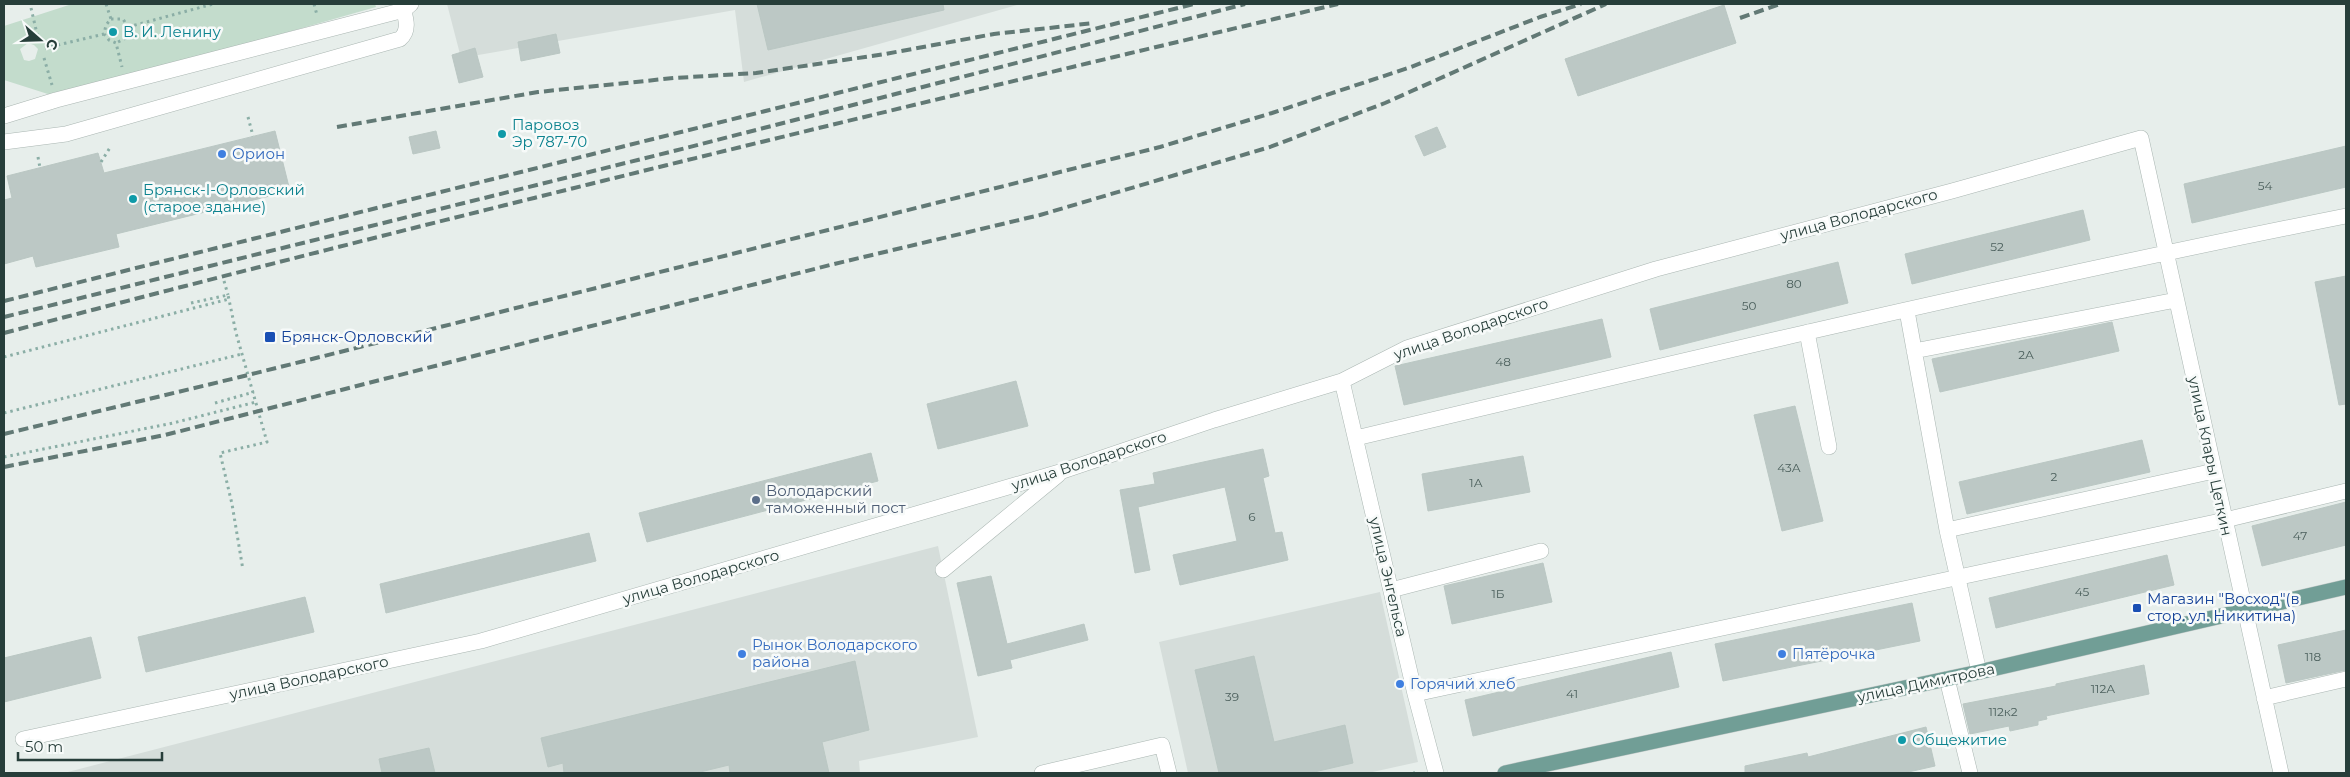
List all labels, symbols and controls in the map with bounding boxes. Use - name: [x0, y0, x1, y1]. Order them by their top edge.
- north arrow: [15, 15, 65, 65]
- place label: В. И. Ленину: [123, 22, 221, 41]
- marker: В. И. Ленину: [107, 26, 119, 38]
- text: С: [42, 37, 62, 52]
- place label: Паровоз Эр 787-70: [512, 115, 587, 151]
- marker: Паровоз Эр 787-70: [496, 128, 508, 140]
- place label: Орион: [232, 144, 285, 163]
- marker: Орион: [216, 148, 228, 160]
- house number: 54: [2258, 178, 2272, 193]
- place label: Брянск-I-Орловский (старое здание): [143, 180, 305, 216]
- street label: улица Володарского: [1777, 184, 1940, 245]
- marker: Брянск-I-Орловский (старое здание): [127, 193, 139, 205]
- house number: 52: [1990, 239, 2004, 254]
- house number: 80: [1786, 276, 1802, 291]
- street label: улица Володарского: [1390, 293, 1551, 364]
- house number: 50: [1742, 298, 1756, 313]
- place label: Брянск-Орловский: [281, 327, 433, 346]
- marker: Брянск-Орловский: [263, 330, 277, 344]
- house number: 2А: [2018, 347, 2034, 362]
- house number: 48: [1495, 354, 1511, 369]
- street label: улица Клары Цеткин: [2184, 373, 2237, 537]
- street label: улица Володарского: [1008, 426, 1169, 495]
- house number: 43А: [1777, 460, 1801, 475]
- house number: 2: [2051, 469, 2058, 484]
- house number: 1А: [1469, 475, 1483, 490]
- place label: Володарский таможенный пост: [766, 481, 907, 517]
- marker: Володарский таможенный пост: [750, 494, 762, 506]
- house number: 6: [1248, 509, 1256, 524]
- street label: улица Энгельса: [1365, 514, 1412, 639]
- house number: 47: [2293, 528, 2307, 543]
- street label: улица Володарского: [619, 545, 781, 608]
- house number: 45: [2075, 584, 2090, 599]
- house number: 1Б: [1491, 586, 1505, 601]
- place label: Магазин "Восход"(в стор. ул. Никитина): [2147, 589, 2300, 625]
- marker: Магазин "Восход"(в стор. ул. Никитина): [2131, 602, 2143, 614]
- place label: Рынок Володарского района: [752, 635, 918, 671]
- place label: Пятёрочка: [1792, 644, 1876, 663]
- marker: Рынок Володарского района: [736, 648, 748, 660]
- marker: Пятёрочка: [1776, 648, 1788, 660]
- house number: 118: [2305, 649, 2322, 664]
- street label: улица Володарского: [227, 651, 390, 704]
- street label: улица Димитрова: [1854, 659, 1996, 707]
- place label: Горячий хлеб: [1410, 674, 1516, 693]
- marker: Горячий хлеб: [1394, 678, 1406, 690]
- house number: 112А: [2091, 681, 2115, 696]
- house number: 41: [1566, 686, 1578, 701]
- house number: 39: [1225, 689, 1239, 704]
- house number: 112к2: [1988, 704, 2018, 719]
- scale bar: [18, 730, 161, 762]
- place label: Общежитие: [1912, 730, 2007, 749]
- marker: Общежитие: [1896, 734, 1908, 746]
- text: 50 m: [25, 737, 63, 756]

